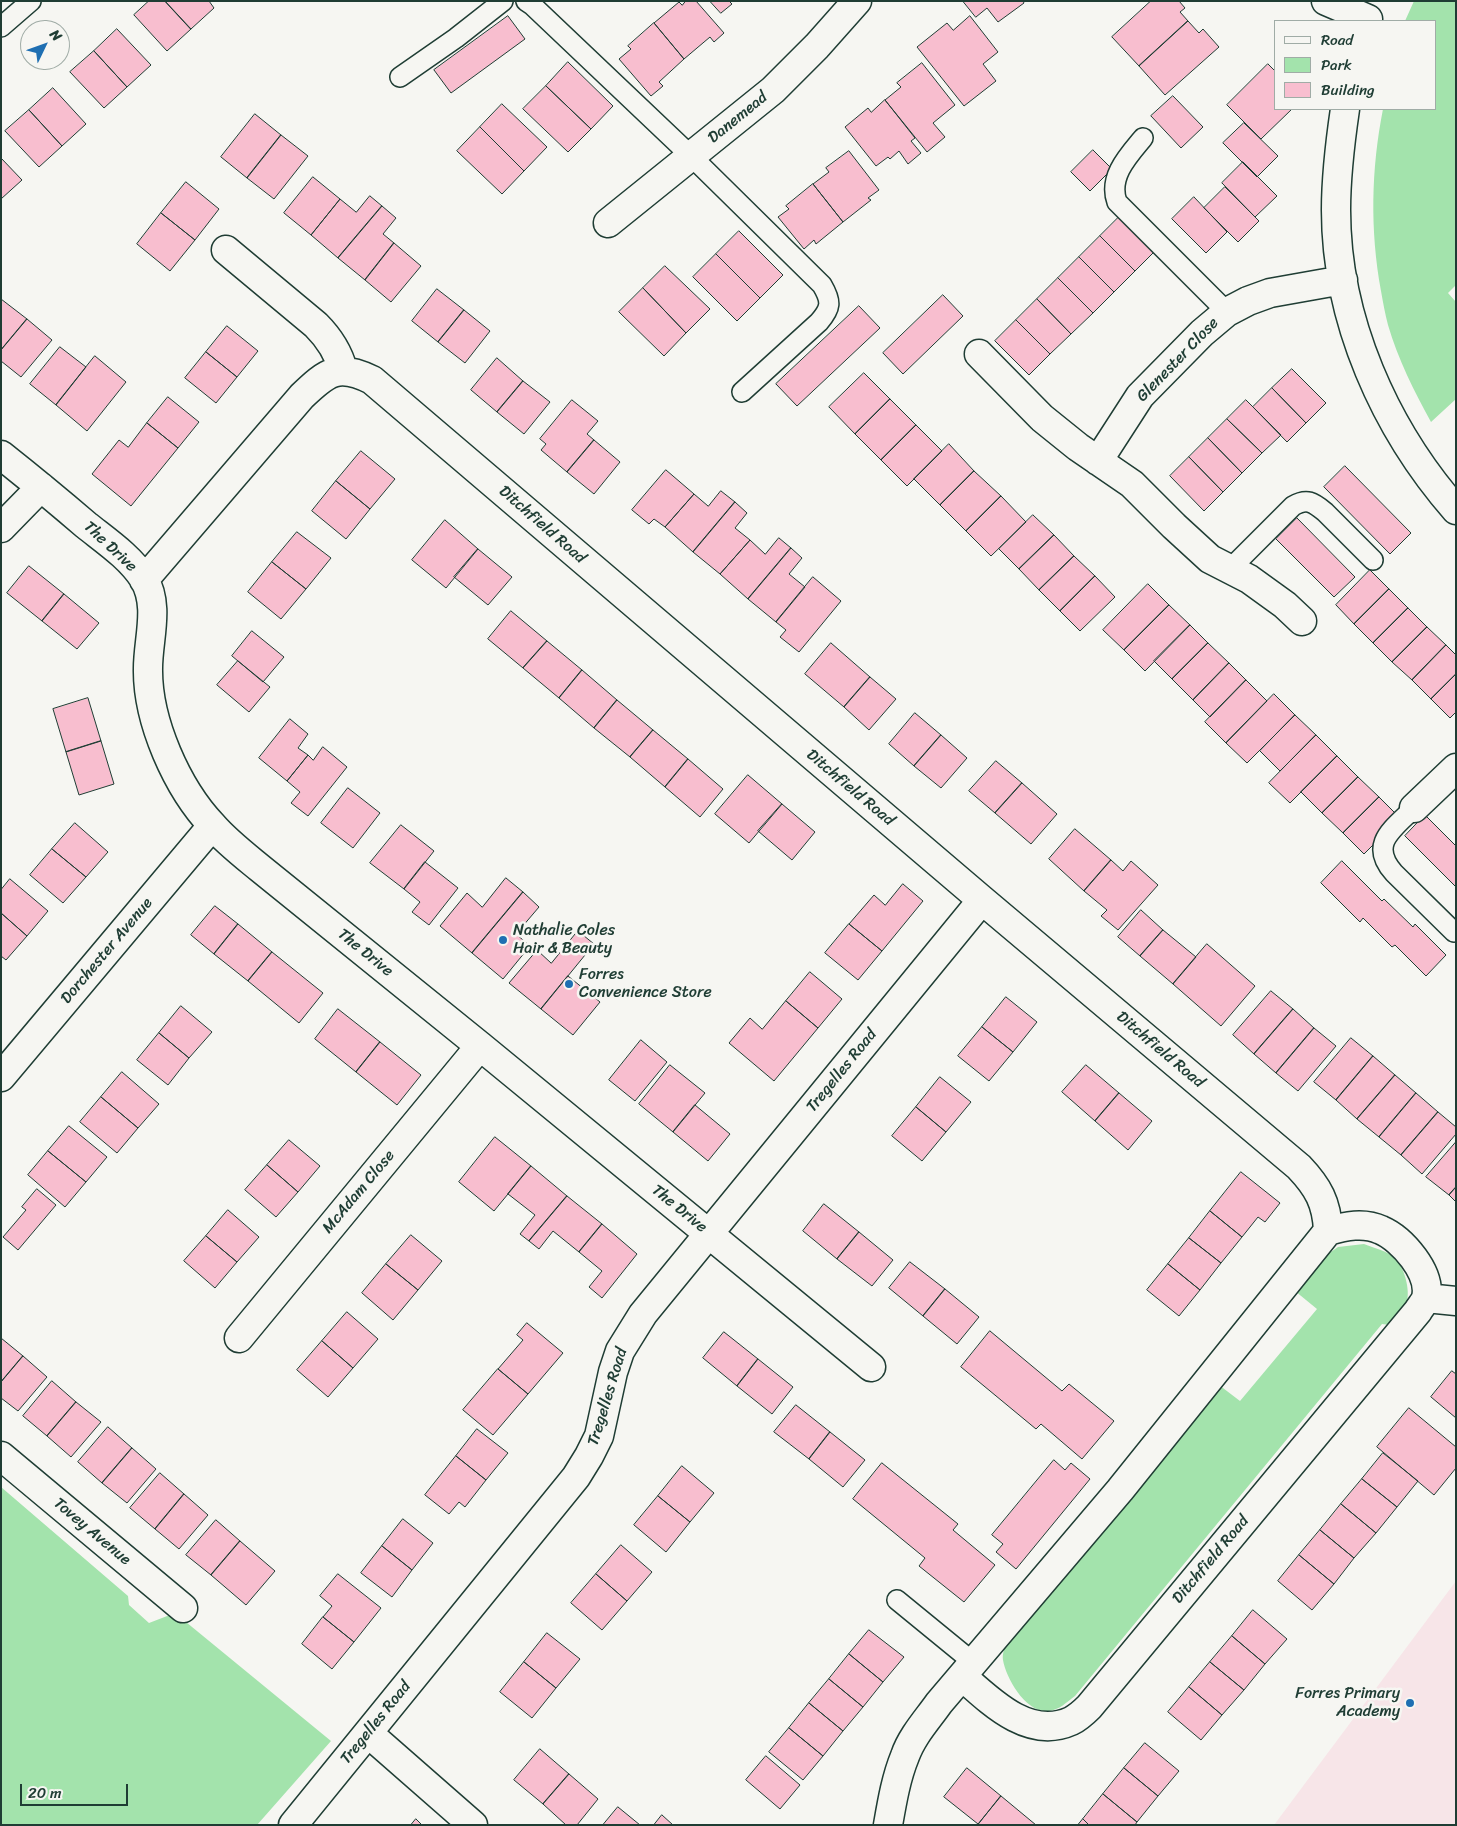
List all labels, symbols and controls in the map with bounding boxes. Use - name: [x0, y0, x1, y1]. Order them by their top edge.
- north arrow: [20, 20, 70, 70]
- legend: [1274, 20, 1437, 110]
- text: N: [43, 23, 68, 47]
- text: Road: [1321, 27, 1353, 53]
- text: Park: [1321, 52, 1352, 78]
- text: Building: [1321, 77, 1375, 103]
- street label: Danemead: [704, 88, 772, 148]
- street label: Glenester Close: [1133, 314, 1223, 406]
- street label: Ditchfield Road: [495, 482, 589, 568]
- street label: The Drive: [79, 518, 141, 576]
- street label: Ditchfield Road: [802, 746, 898, 830]
- street label: Dorchester Avenue: [57, 894, 157, 1008]
- place label: Nathalie Coles Hair & Beauty: [513, 921, 615, 959]
- street label: The Drive: [333, 925, 397, 981]
- marker: Nathalie Coles Hair & Beauty: [497, 934, 509, 946]
- place label: Forres Convenience Store: [579, 965, 712, 1003]
- marker: Forres Convenience Store: [563, 978, 575, 990]
- street label: Ditchfield Road: [1112, 1008, 1208, 1092]
- street label: Tregelles Road: [803, 1026, 881, 1116]
- street label: McAdam Close: [319, 1146, 399, 1238]
- street label: The Drive: [647, 1181, 711, 1237]
- street label: Tregelles Road: [584, 1346, 632, 1448]
- street label: Tovey Avenue: [50, 1494, 134, 1570]
- street label: Ditchfield Road: [1169, 1512, 1253, 1608]
- street label: Tregelles Road: [337, 1678, 415, 1768]
- place label: Forres Primary Academy: [1295, 1684, 1400, 1722]
- marker: Forres Primary Academy: [1404, 1697, 1416, 1709]
- scale bar: [22, 1774, 130, 1806]
- text: 20 m: [28, 1780, 62, 1806]

